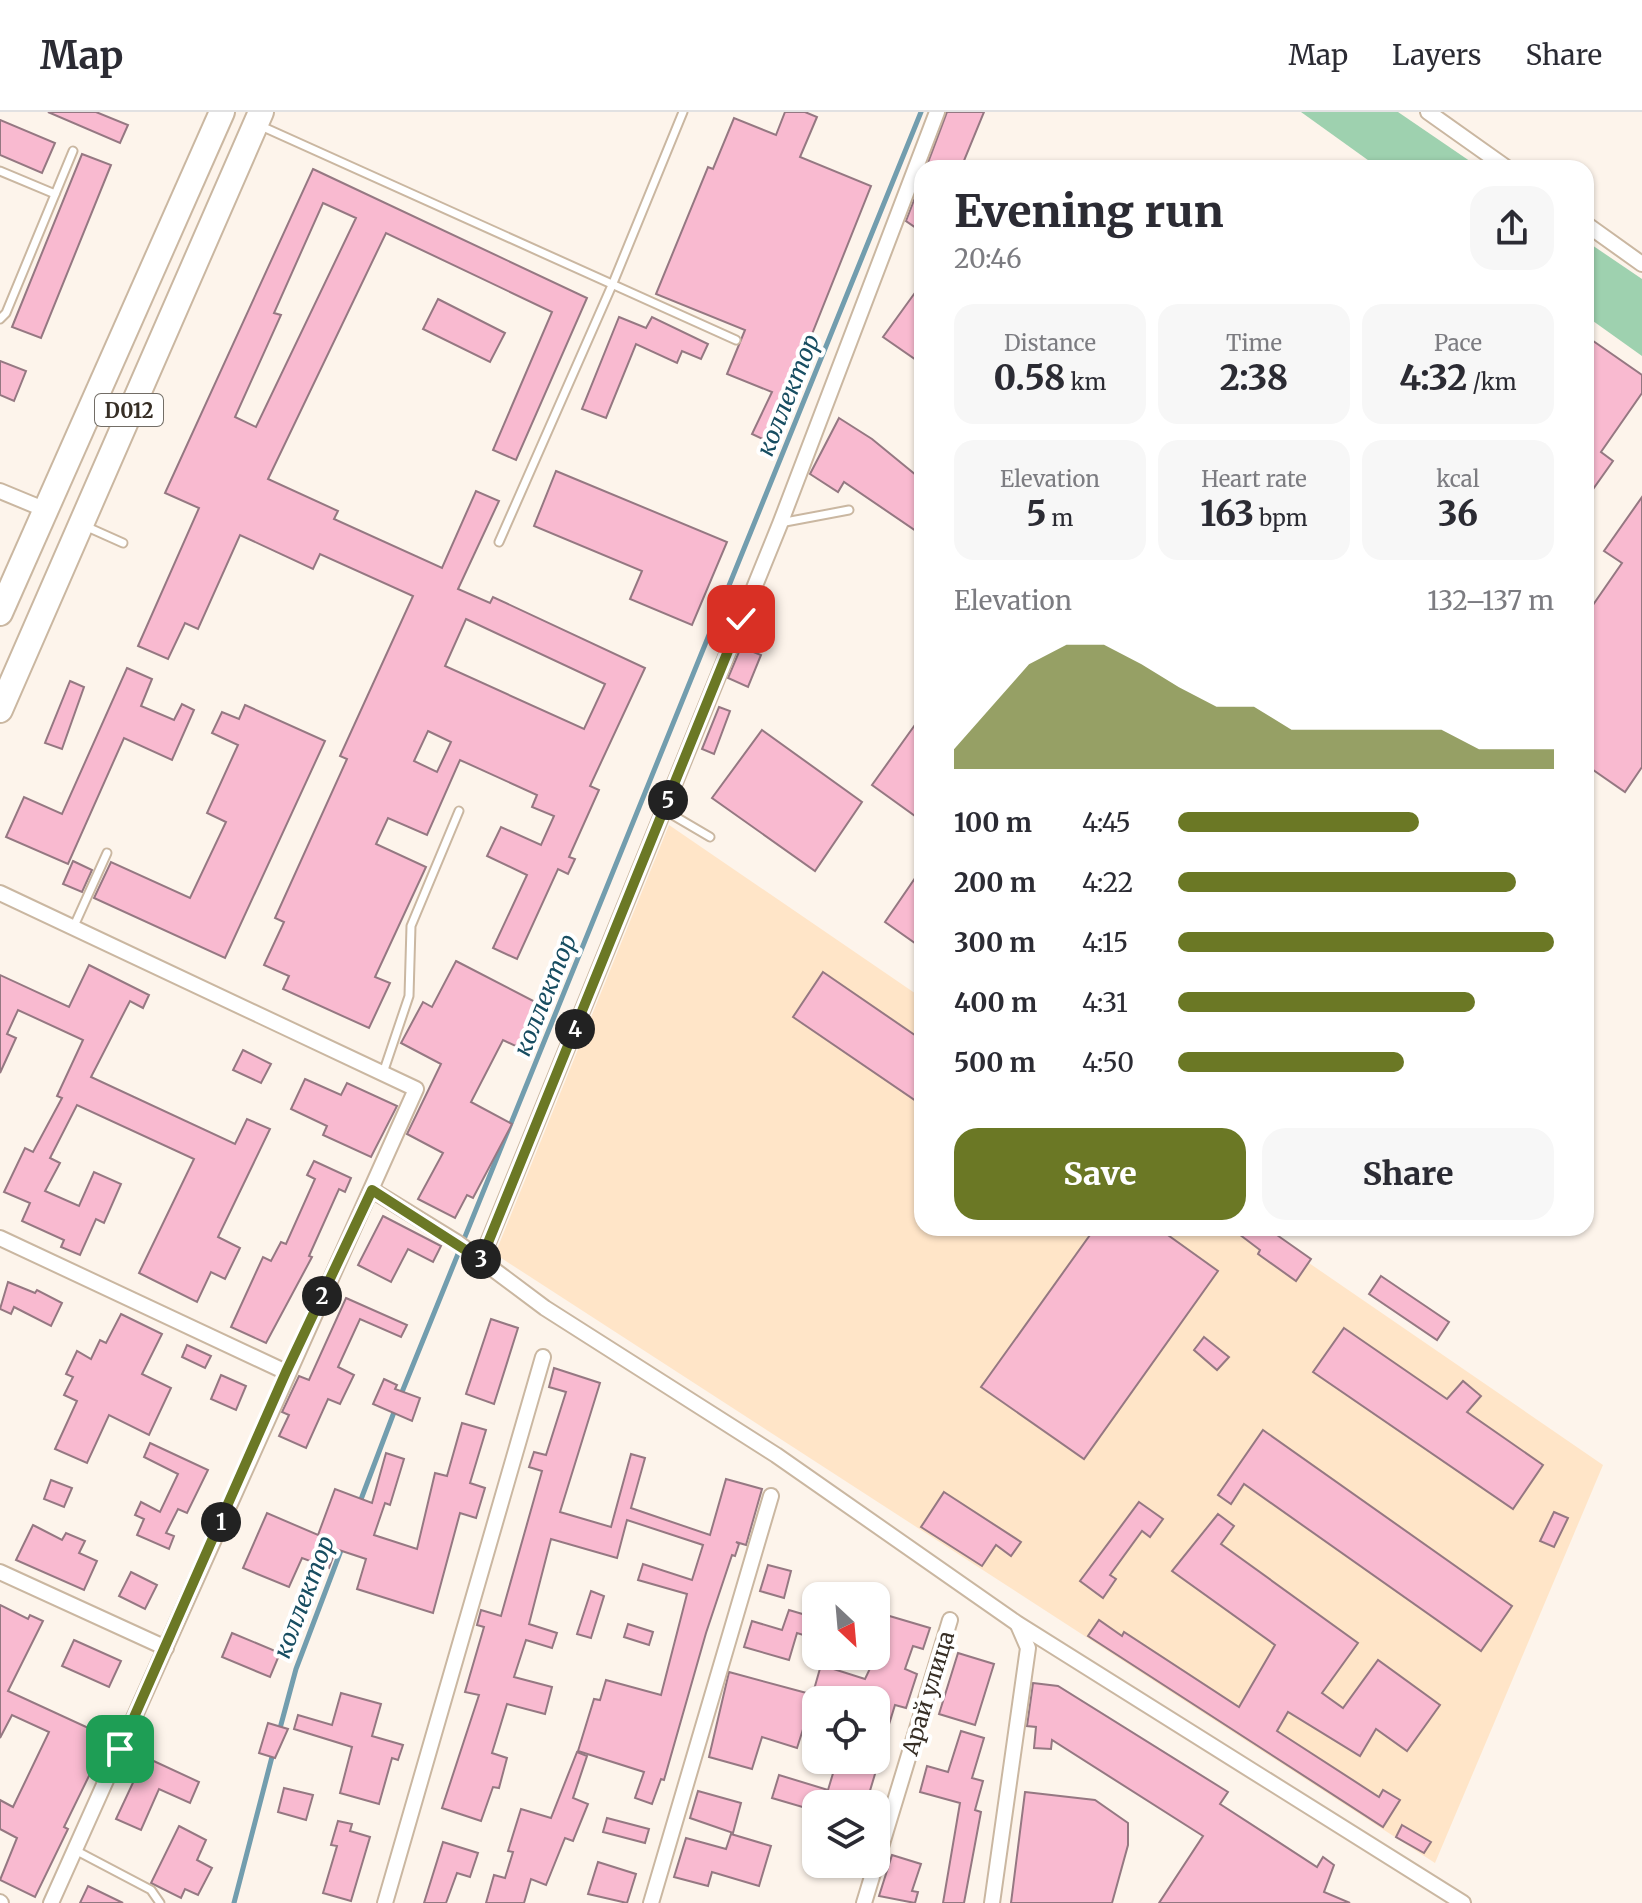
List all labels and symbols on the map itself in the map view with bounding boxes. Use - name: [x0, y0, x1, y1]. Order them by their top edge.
- water label: коллектор: [749, 329, 827, 461]
- road number: D012: [95, 394, 163, 426]
- pin: [707, 585, 775, 653]
- pin: 5: [648, 780, 688, 820]
- water label: коллектор: [506, 929, 584, 1061]
- pin: 4: [555, 1009, 595, 1049]
- pin: 3: [461, 1239, 501, 1279]
- pin: 2: [302, 1276, 342, 1316]
- pin: 1: [201, 1502, 241, 1542]
- water label: коллектор: [266, 1531, 342, 1663]
- north arrow: [802, 1582, 890, 1670]
- street label: Арай улица: [896, 1627, 960, 1759]
- pin: [86, 1715, 154, 1783]

